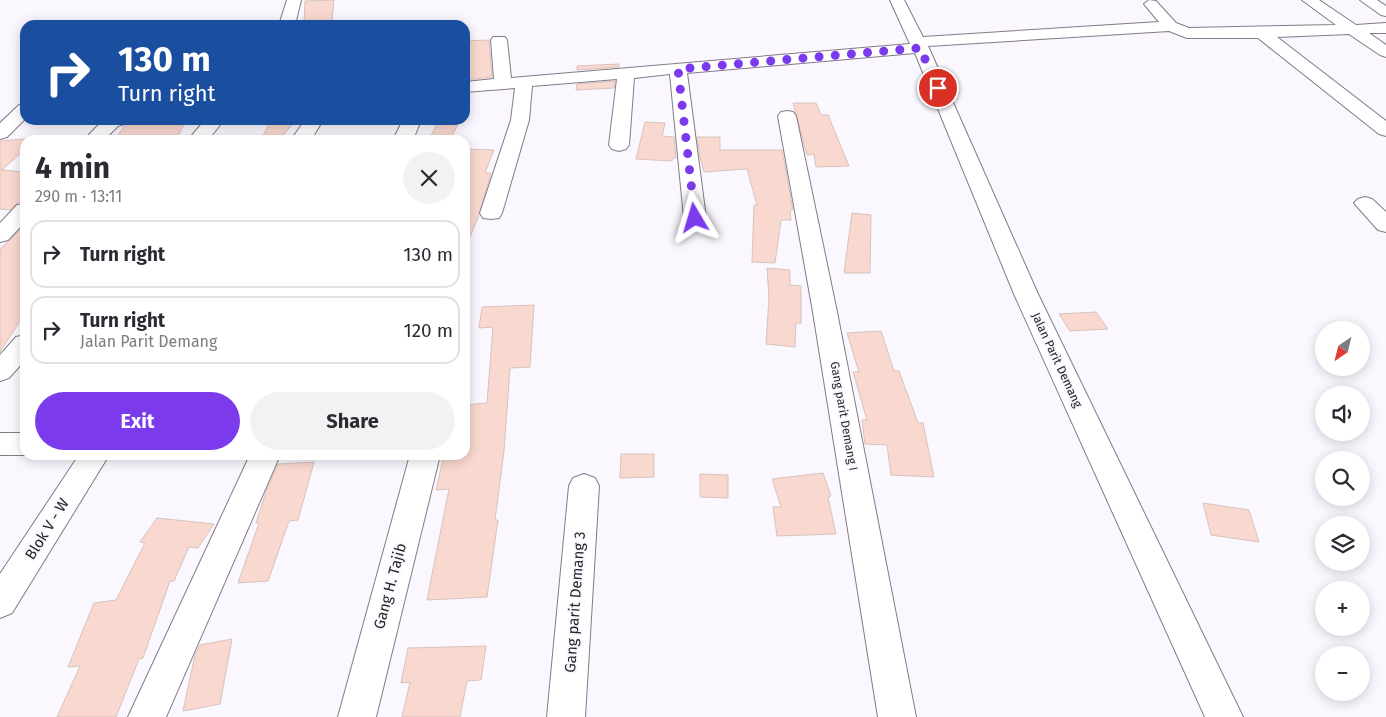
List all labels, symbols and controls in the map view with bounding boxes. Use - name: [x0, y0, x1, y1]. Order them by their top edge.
- text: 130 m: [118, 38, 211, 80]
- icon: right: [35, 40, 100, 105]
- pin: [917, 67, 959, 109]
- icon: arrive: [924, 74, 952, 102]
- text: Turn right: [118, 80, 215, 107]
- text: 4 min: [35, 150, 110, 186]
- button: close: [403, 152, 455, 204]
- text: 290 m · 13:11: [35, 187, 122, 206]
- position arrow: [668, 191, 720, 243]
- icon: right: [37, 240, 65, 268]
- text: Turn right: [80, 243, 165, 266]
- text: 130 m: [403, 243, 453, 266]
- text: Turn right: [80, 309, 165, 332]
- street label: Jalan Parit Demang: [1029, 310, 1085, 410]
- icon: right: [37, 316, 65, 344]
- text: 120 m: [403, 319, 453, 342]
- north arrow: [1315, 321, 1370, 376]
- map controls: [1315, 321, 1370, 701]
- text: Jalan Parit Demang: [80, 332, 217, 351]
- street label: Gang parit Demang I: [827, 360, 861, 472]
- button: sound: [1315, 386, 1370, 441]
- button: Exit: [35, 392, 240, 450]
- button: Share: [250, 392, 455, 450]
- button: search: [1315, 451, 1370, 506]
- street label: Blok V - W: [21, 495, 73, 563]
- button: layers: [1315, 516, 1370, 571]
- street label: Gang parit Demang 3: [561, 531, 589, 673]
- street label: Gang H. Tajib: [370, 541, 410, 631]
- button: +: [1315, 581, 1370, 636]
- button: −: [1315, 646, 1370, 701]

